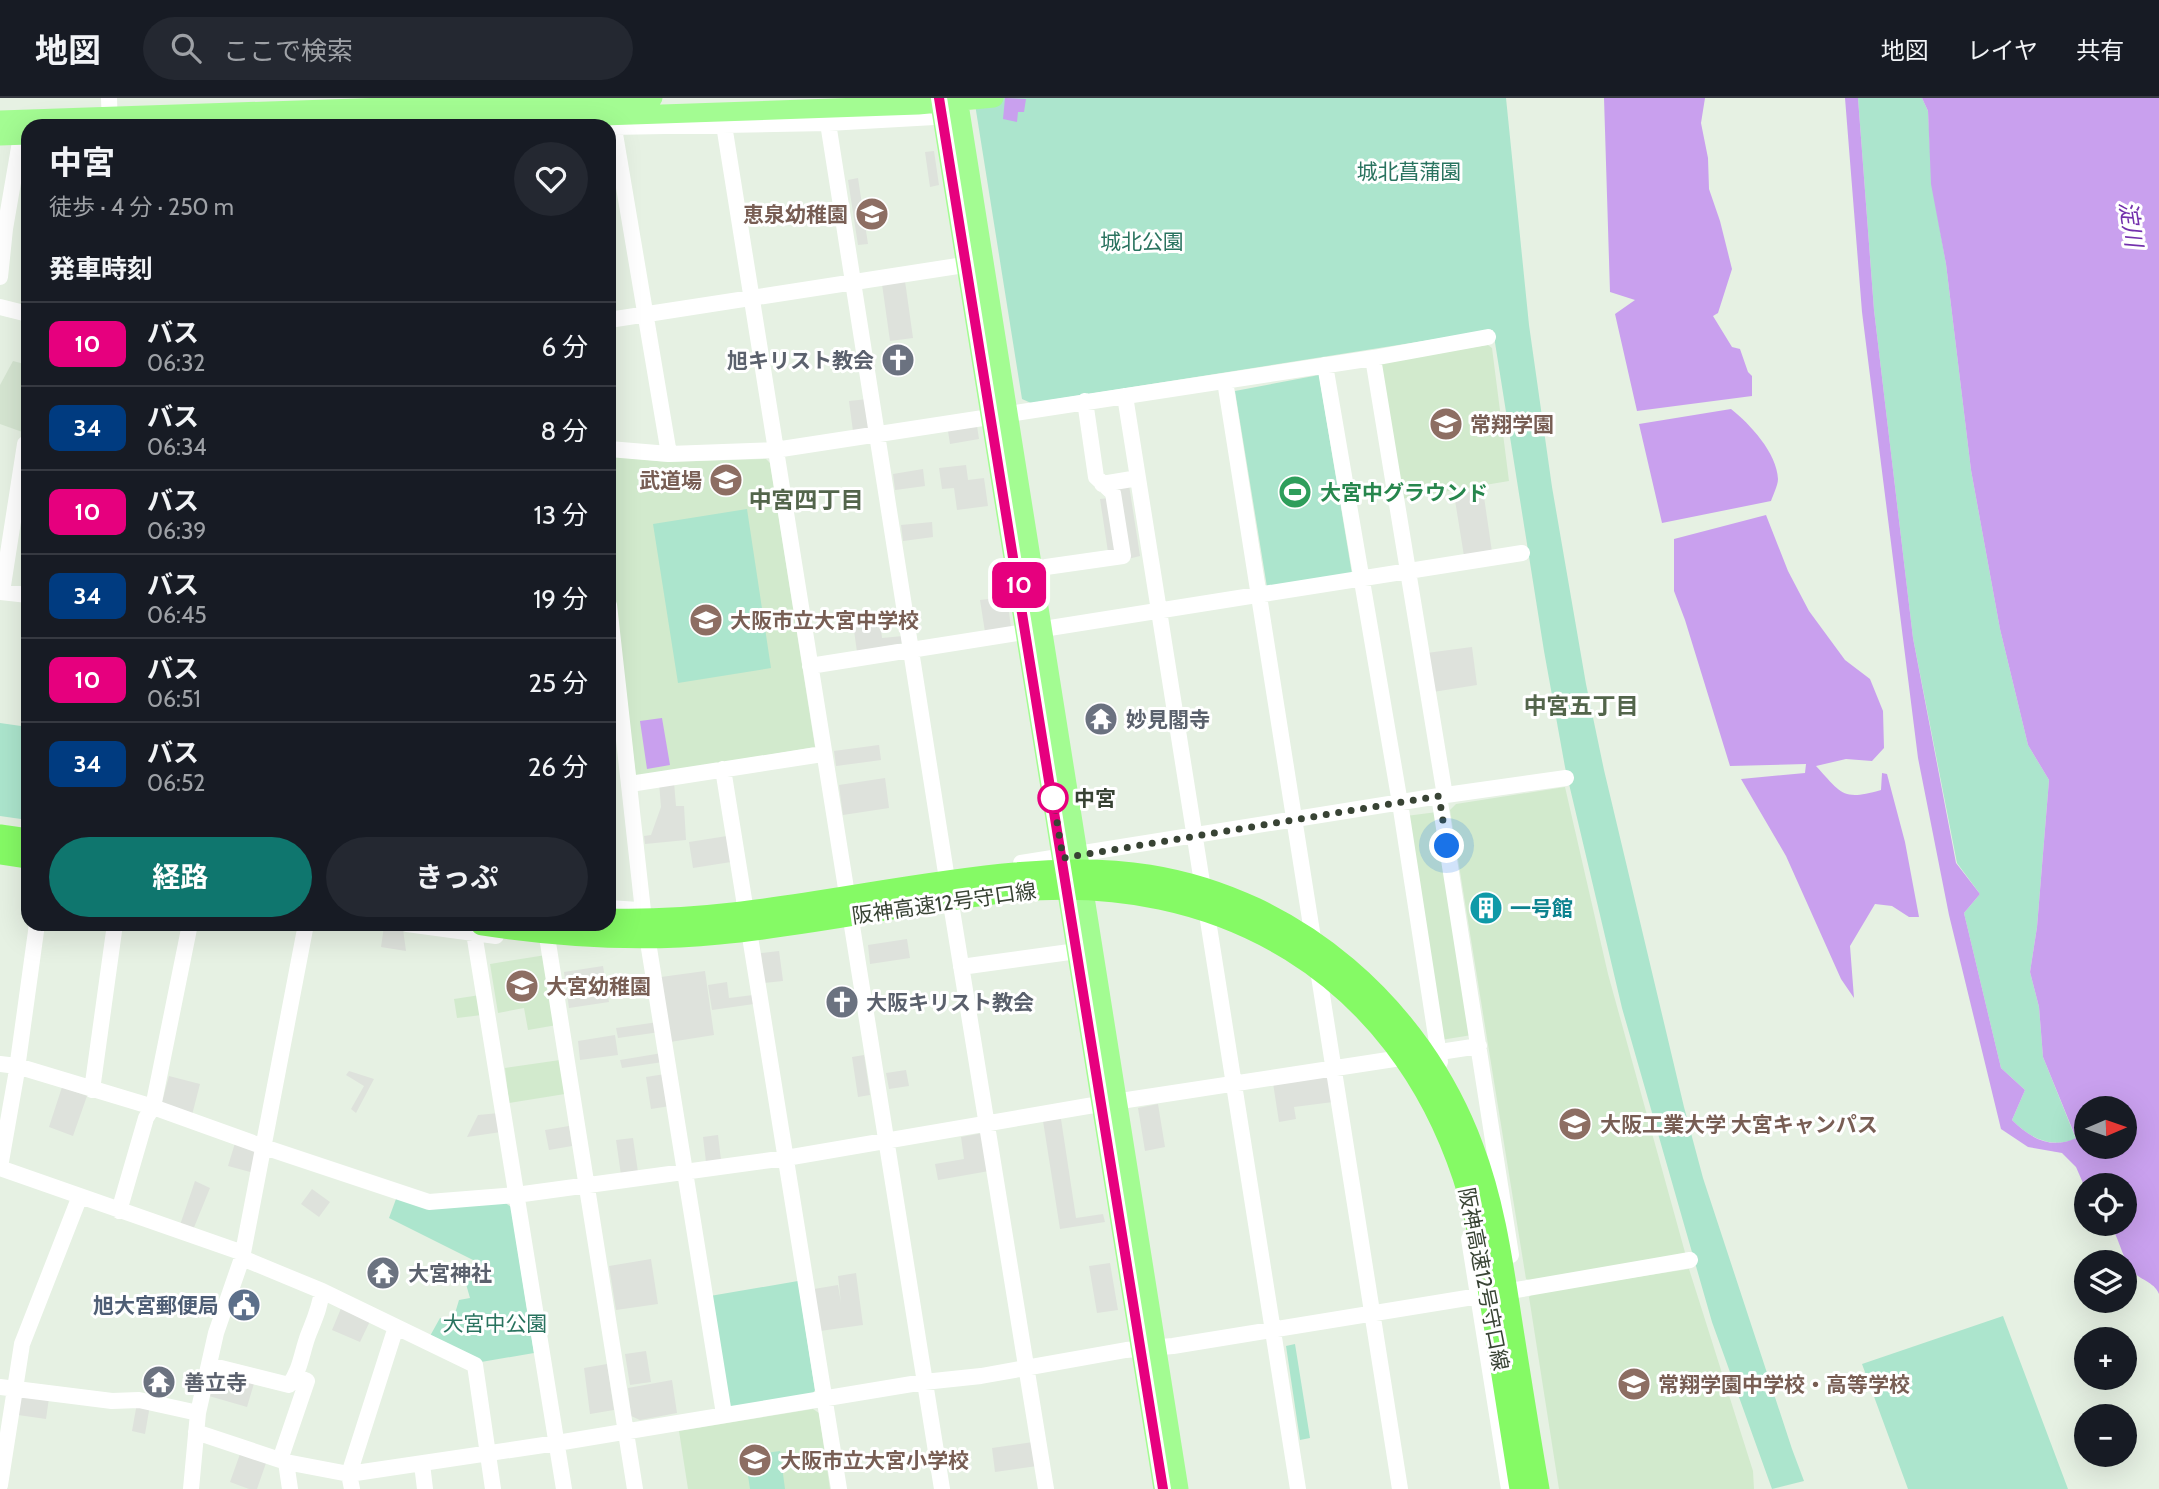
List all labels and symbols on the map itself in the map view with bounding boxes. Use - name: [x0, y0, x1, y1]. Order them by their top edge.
- park label: 城北菖蒲園: [1357, 159, 1462, 184]
- school or university icon: 恵泉幼稚園: [853, 195, 891, 233]
- water label: 淀川: [2114, 199, 2149, 252]
- place label: 恵泉幼稚園: [743, 202, 848, 227]
- park label: 城北公園: [1100, 229, 1184, 254]
- church icon: 旭キリスト教会: [879, 341, 917, 379]
- place label: 旭キリスト教会: [727, 348, 874, 373]
- school or university icon: 常翔学園: [1427, 405, 1465, 443]
- place label: 常翔学園: [1470, 412, 1554, 437]
- school or university icon: 武道場: [707, 461, 745, 499]
- place label: 武道場: [639, 468, 702, 493]
- sports icon: 大宮中グラウンド: [1276, 473, 1314, 511]
- place label: 大宮中グラウンド: [1320, 480, 1488, 505]
- district label: 中宮四丁目: [749, 486, 864, 514]
- line badge: 10: [988, 562, 1050, 608]
- school or university icon: 大阪市立大宮中学校: [687, 601, 725, 639]
- place label: 大阪市立大宮中学校: [730, 608, 919, 633]
- district label: 中宮五丁目: [1524, 692, 1639, 720]
- temple icon: 妙見閣寺: [1082, 700, 1120, 738]
- place label: 妙見閣寺: [1126, 707, 1210, 732]
- marker: 中宮: [1038, 783, 1068, 813]
- place label: 中宮: [1074, 786, 1116, 811]
- your location: [1429, 828, 1464, 863]
- street label: 阪神高速12号守口線: [850, 878, 1038, 928]
- building icon: 一号館: [1467, 889, 1505, 927]
- place label: 一号館: [1510, 896, 1573, 921]
- school or university icon: 大宮幼稚園: [503, 967, 541, 1005]
- place label: 大宮幼稚園: [546, 974, 651, 999]
- church icon: 大阪キリスト教会: [823, 983, 861, 1021]
- place label: 大阪キリスト教会: [866, 990, 1034, 1015]
- north arrow: [2074, 1096, 2137, 1158]
- school or university icon: 大阪工業大学 大宮キャンパス: [1556, 1105, 1594, 1143]
- place label: 大阪工業大学 大宮キャンパス: [1600, 1112, 1878, 1137]
- street label: 阪神高速12号守口線: [1454, 1185, 1514, 1373]
- temple icon: 大宮神社: [364, 1254, 402, 1292]
- place label: 大宮神社: [408, 1261, 492, 1286]
- public building icon: 旭大宮郵便局: [225, 1286, 263, 1324]
- place label: 旭大宮郵便局: [93, 1293, 219, 1318]
- park label: 大宮中公園: [443, 1311, 548, 1336]
- temple icon: 善立寺: [140, 1363, 178, 1401]
- school or university icon: 常翔学園中学校・高等学校: [1615, 1365, 1653, 1403]
- place label: 善立寺: [184, 1370, 247, 1395]
- place label: 常翔学園中学校・高等学校: [1658, 1372, 1910, 1397]
- school or university icon: 大阪市立大宮小学校: [736, 1441, 774, 1479]
- place label: 大阪市立大宮小学校: [780, 1448, 969, 1473]

